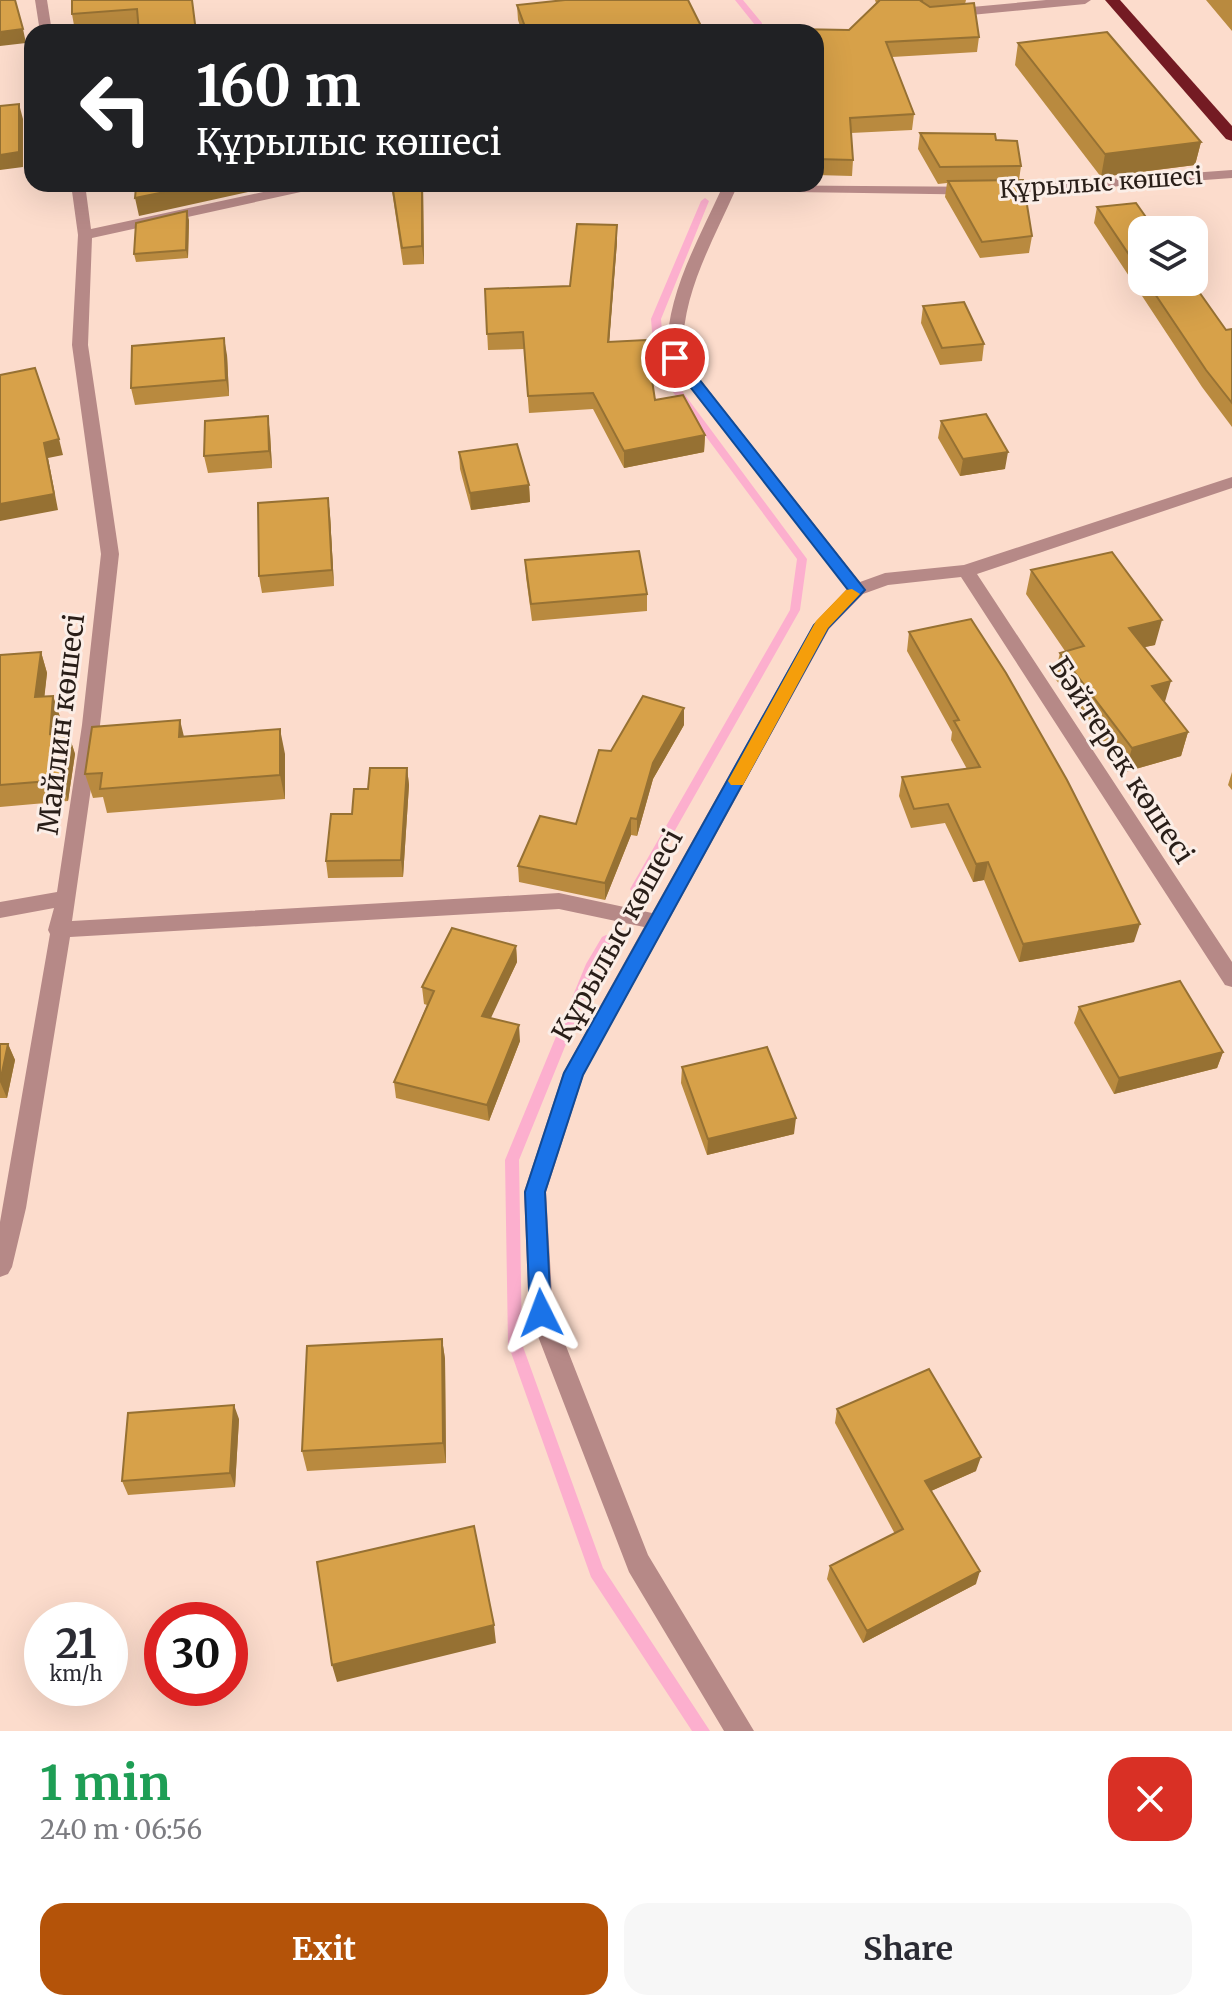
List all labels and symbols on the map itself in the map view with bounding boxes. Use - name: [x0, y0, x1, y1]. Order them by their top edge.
- street label: Құрылыс көшесі: [998, 160, 1204, 205]
- pin: [641, 324, 709, 392]
- street label: Майлин көшесі: [30, 611, 92, 837]
- street label: Бәйтерек көшесі: [1042, 650, 1202, 870]
- street label: Құрылыс көшесі: [544, 822, 690, 1048]
- position arrow: [499, 1271, 583, 1355]
- speed limit sign: 30: [144, 1602, 248, 1706]

